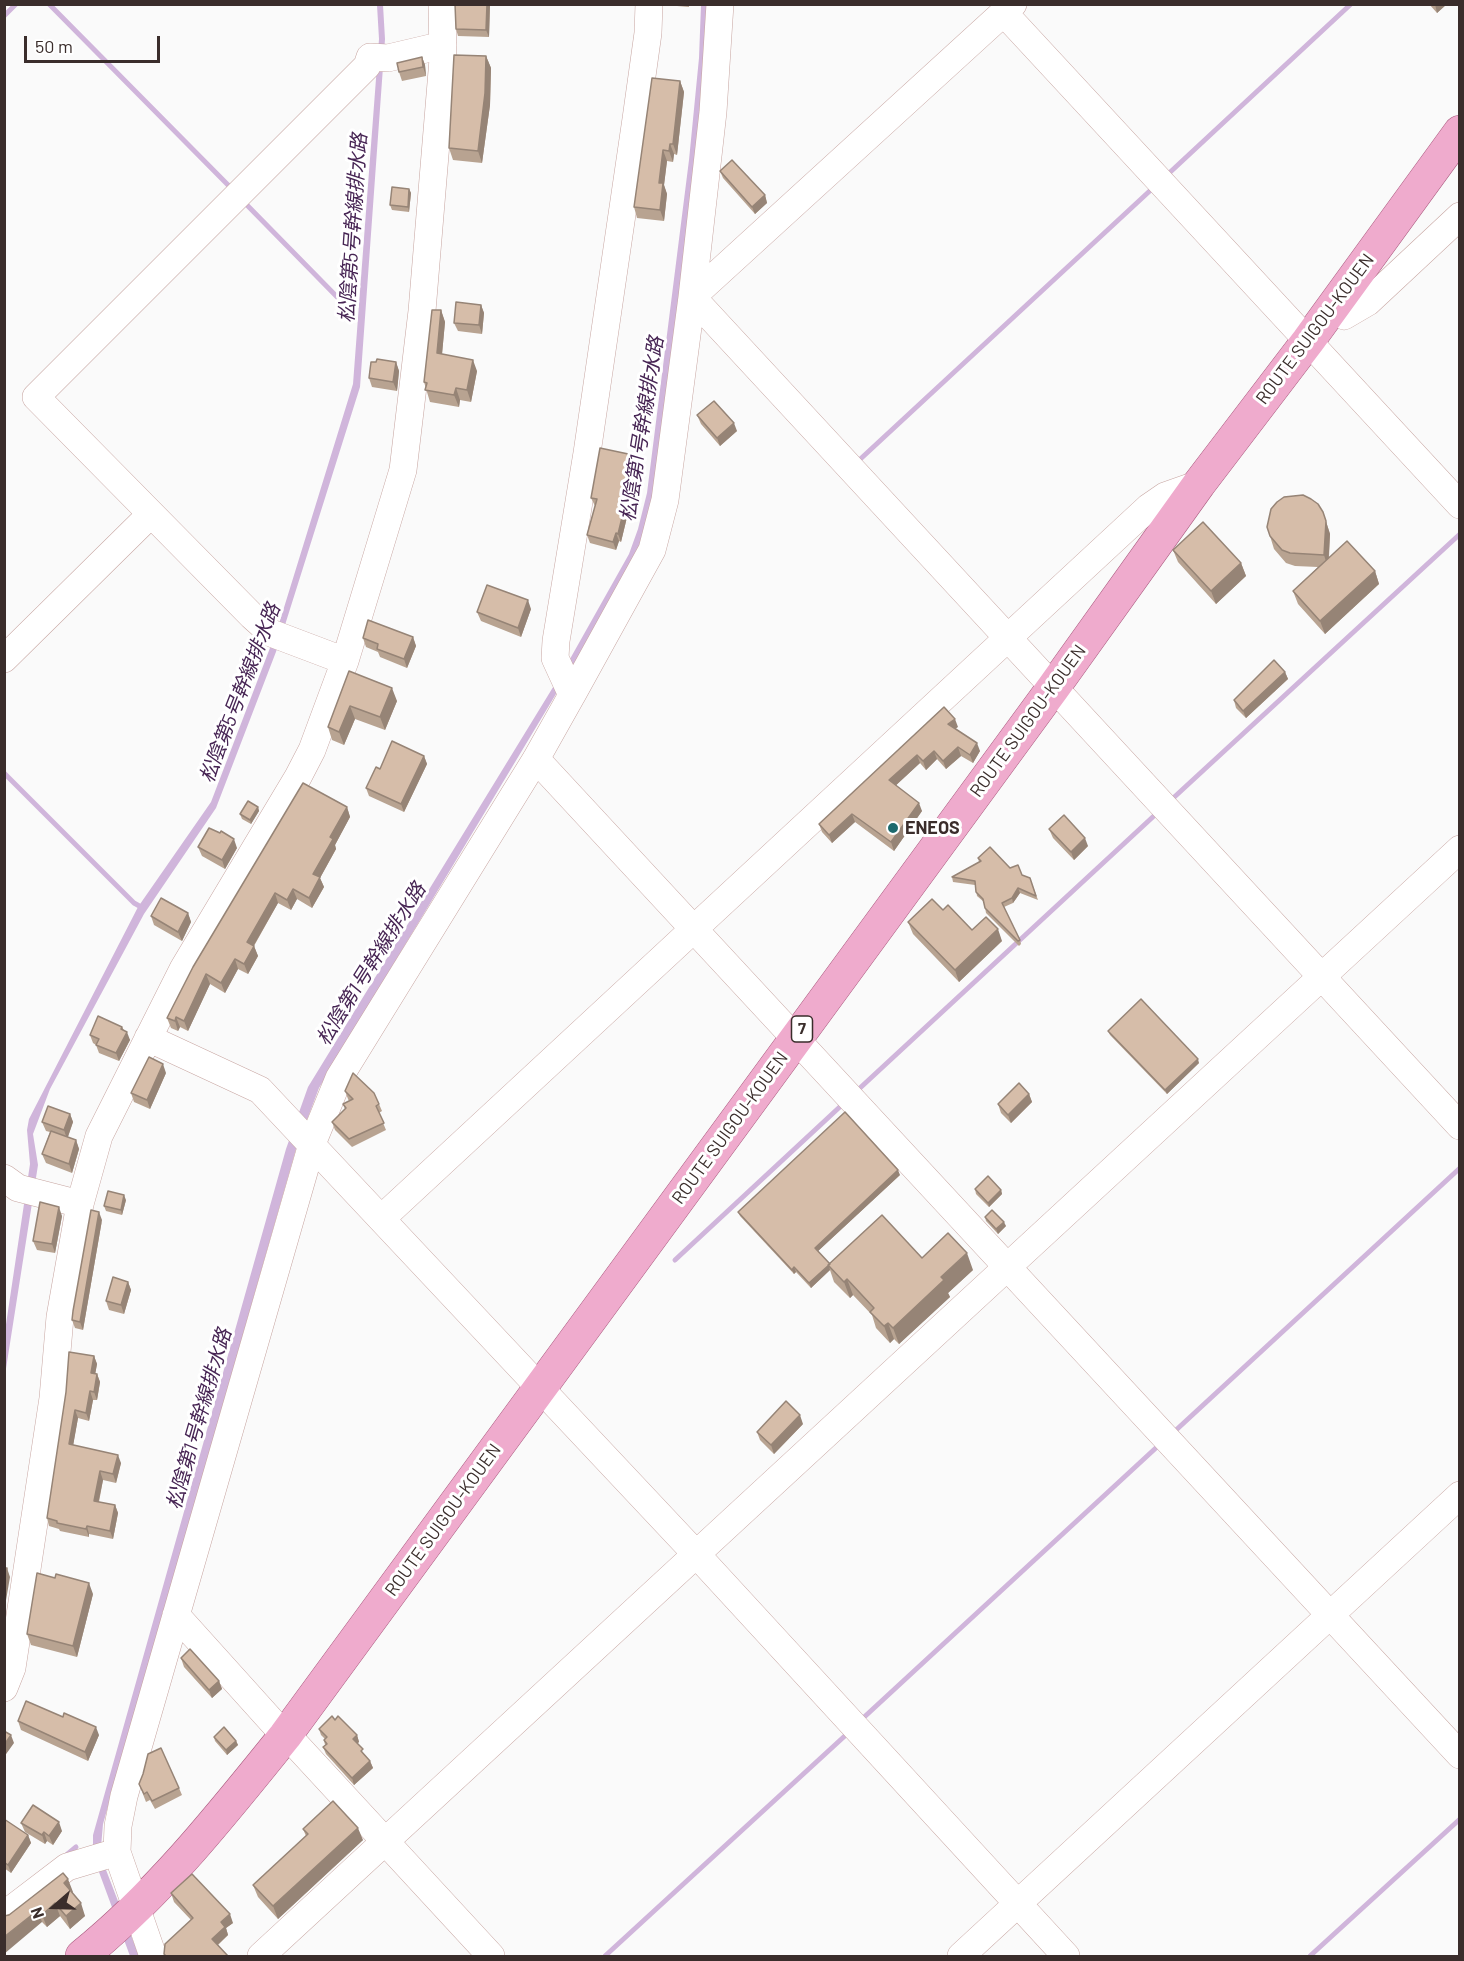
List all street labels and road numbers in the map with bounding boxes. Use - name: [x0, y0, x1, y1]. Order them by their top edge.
- street label: ROUTE SUIGOU-KOUEN: [1251, 249, 1379, 409]
- street label: ROUTE SUIGOU-KOUEN: [965, 641, 1091, 801]
- road number: 7: [792, 1016, 812, 1042]
- street label: ROUTE SUIGOU-KOUEN: [667, 1048, 793, 1208]
- street label: ROUTE SUIGOU-KOUEN: [380, 1440, 506, 1600]

